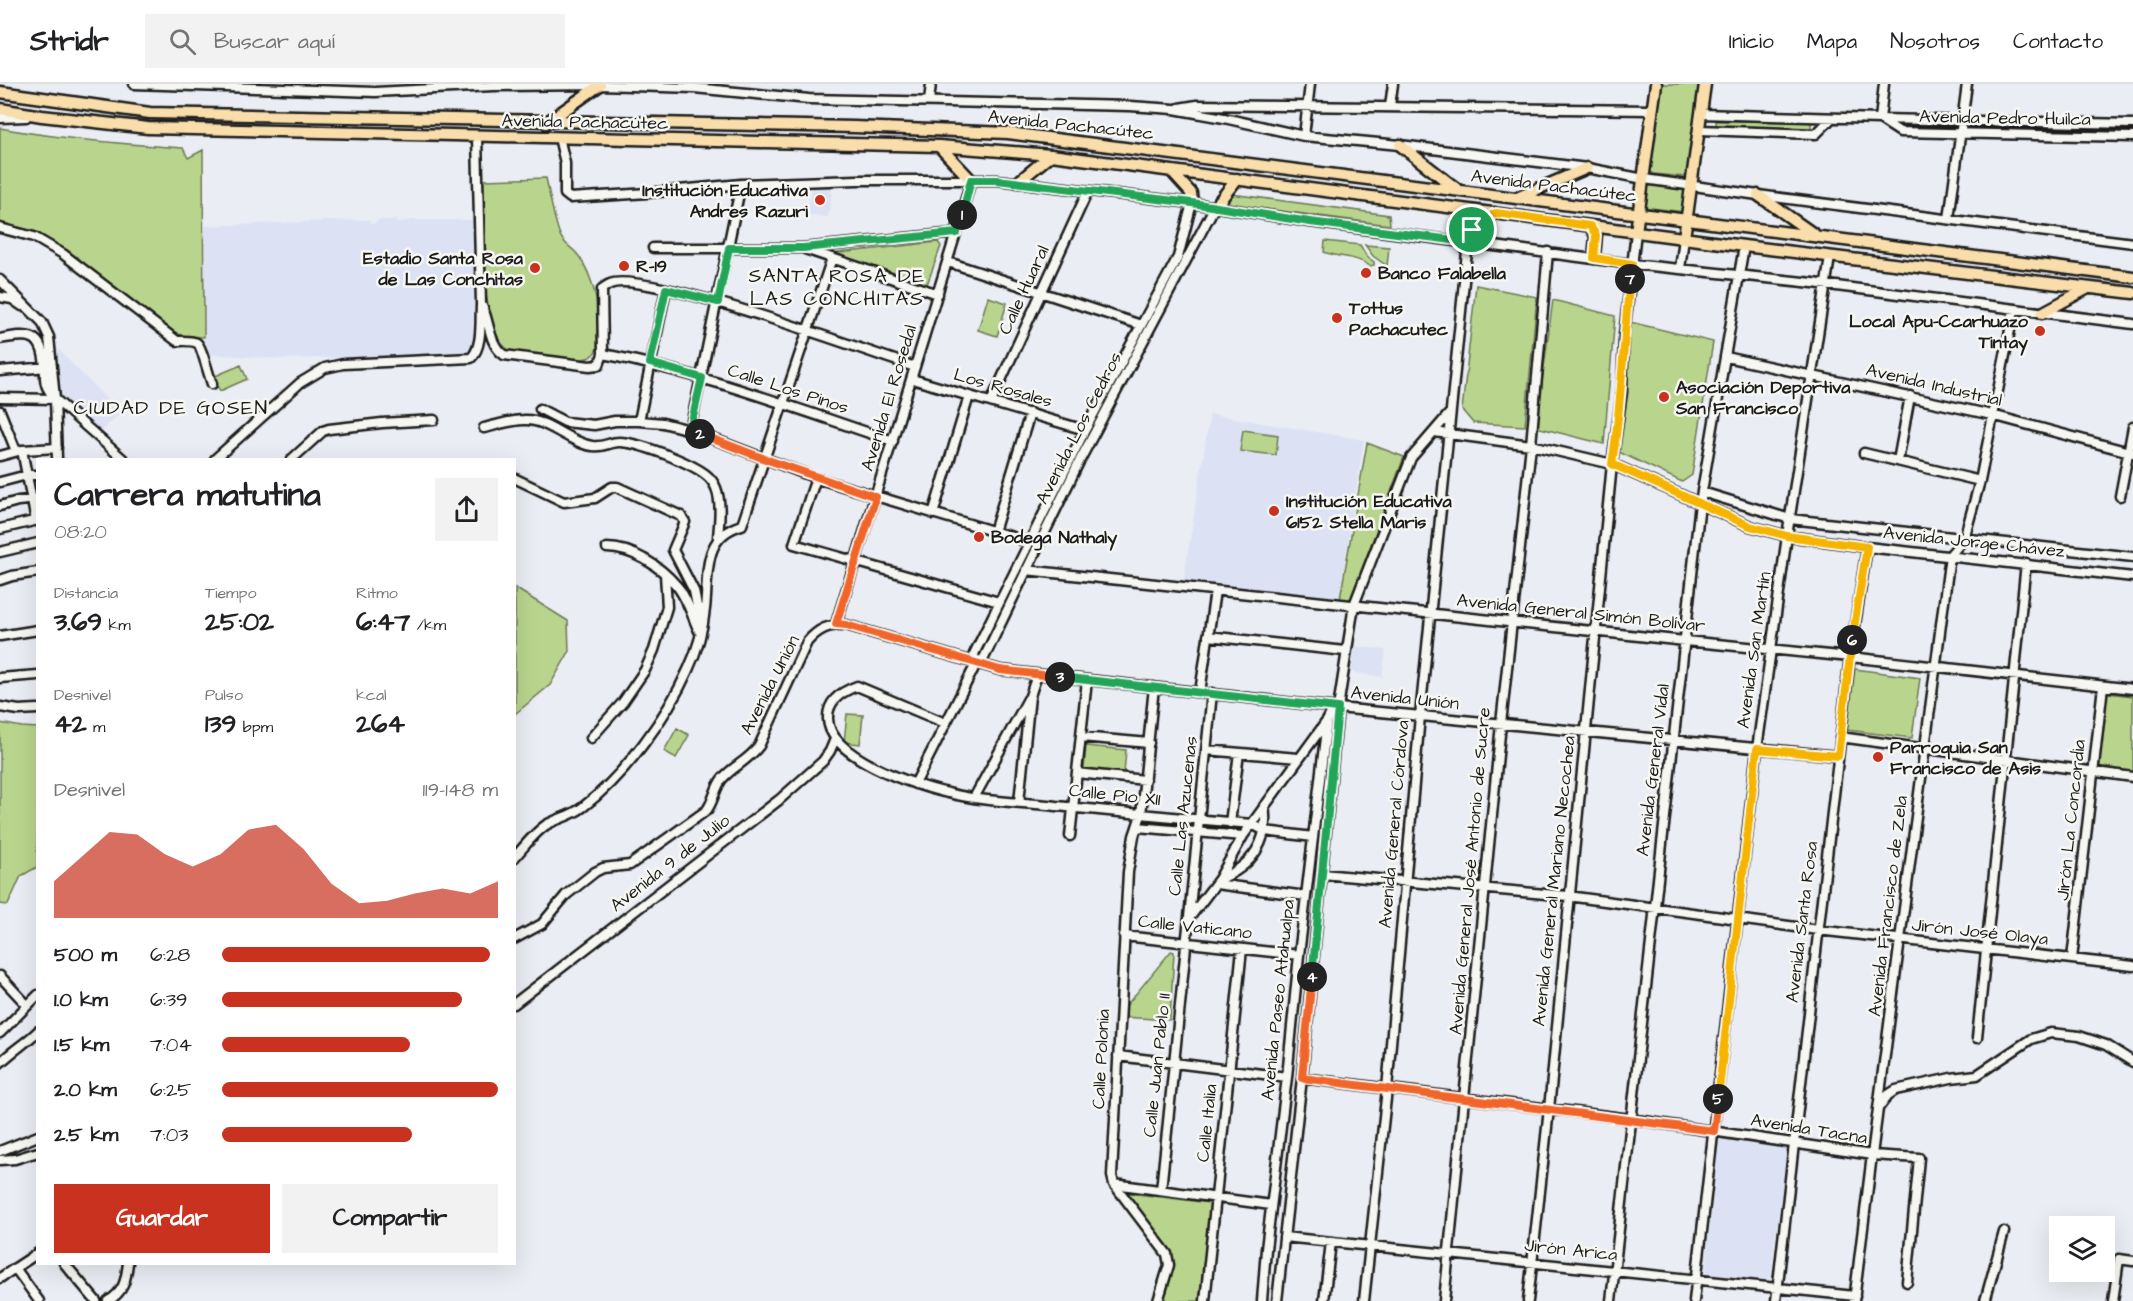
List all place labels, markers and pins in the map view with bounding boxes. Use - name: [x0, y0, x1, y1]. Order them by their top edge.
- place label: Institución Educativa Andres Razuri: [642, 178, 809, 224]
- marker: Institución Educativa Andres Razuri: [813, 193, 827, 207]
- pin: 1: [947, 200, 977, 230]
- pin: [1446, 204, 1497, 255]
- place label: Estadio Santa Rosa de Las Conchitas: [363, 246, 524, 292]
- place label: R-19: [636, 254, 667, 279]
- marker: R-19: [617, 259, 631, 273]
- marker: Estadio Santa Rosa de Las Conchitas: [528, 261, 542, 275]
- place label: Banco Falabella: [1378, 261, 1507, 286]
- pin: 7: [1615, 264, 1645, 294]
- marker: Banco Falabella: [1359, 266, 1373, 280]
- place label: Tottus Pachacutec: [1348, 296, 1449, 342]
- place label: Local Apu-Ccarhuazo Tintay: [1849, 309, 2029, 356]
- marker: Tottus Pachacutec: [1330, 311, 1344, 325]
- marker: Local Apu-Ccarhuazo Tintay: [2033, 324, 2047, 338]
- place label: Asociación Deportiva San Francisco: [1675, 375, 1851, 421]
- marker: Asociación Deportiva San Francisco: [1657, 390, 1671, 404]
- pin: 2: [685, 419, 715, 449]
- place label: Institución Educativa 6152 Stella Maris: [1286, 489, 1453, 535]
- marker: Institución Educativa 6152 Stella Maris: [1267, 504, 1281, 518]
- place label: Bodega Nathaly: [991, 525, 1117, 551]
- marker: Bodega Nathaly: [972, 530, 986, 544]
- pin: 6: [1837, 625, 1867, 655]
- pin: 3: [1045, 662, 1075, 692]
- place label: Parroquia San Francisco de Asis: [1890, 735, 2041, 781]
- marker: Parroquia San Francisco de Asis: [1871, 750, 1885, 764]
- pin: 4: [1297, 962, 1327, 992]
- pin: 5: [1703, 1084, 1733, 1114]

